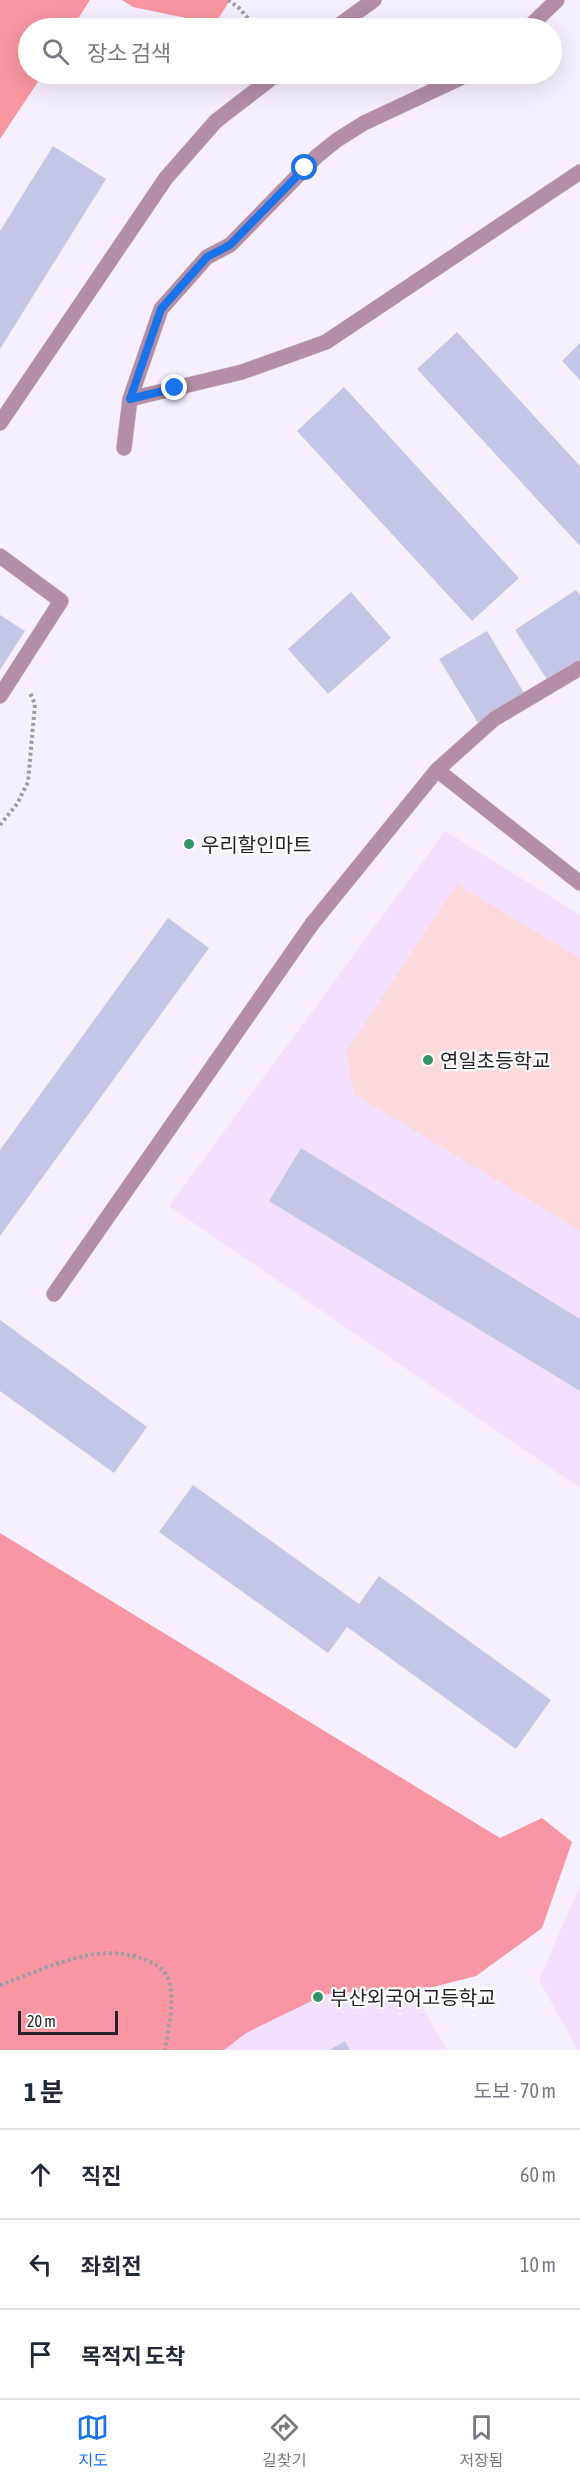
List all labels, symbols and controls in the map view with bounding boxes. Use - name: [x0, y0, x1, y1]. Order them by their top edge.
- search box: [18, 18, 562, 84]
- icon: search: [39, 35, 72, 68]
- text: 장소 검색: [87, 40, 171, 66]
- route start: [291, 154, 317, 180]
- route end: [161, 374, 187, 400]
- place label: 우리할인마트: [201, 833, 311, 856]
- marker: 우리할인마트: [182, 837, 196, 851]
- place label: 연일초등학교: [440, 1049, 550, 1072]
- marker: 연일초등학교: [421, 1053, 435, 1067]
- place label: 부산외국어고등학교: [330, 1986, 496, 2009]
- marker: 부산외국어고등학교: [311, 1990, 325, 2004]
- scale bar: [18, 2008, 118, 2036]
- text: 20 m: [27, 2012, 56, 2030]
- text: 1 분: [24, 2077, 64, 2107]
- text: 도보 · 70 m: [474, 2079, 556, 2102]
- icon: ahead: [24, 2158, 57, 2191]
- text: 직진: [81, 2163, 121, 2189]
- text: 60 m: [520, 2163, 556, 2186]
- icon: left: [24, 2248, 57, 2281]
- text: 좌회전: [81, 2253, 142, 2279]
- text: 10 m: [520, 2253, 556, 2276]
- icon: arrive: [24, 2338, 57, 2371]
- text: 목적지 도착: [81, 2343, 185, 2369]
- tab: 지도: [76, 2411, 109, 2471]
- tab: 길찾기: [262, 2411, 306, 2471]
- tab: 저장됨: [459, 2411, 504, 2471]

